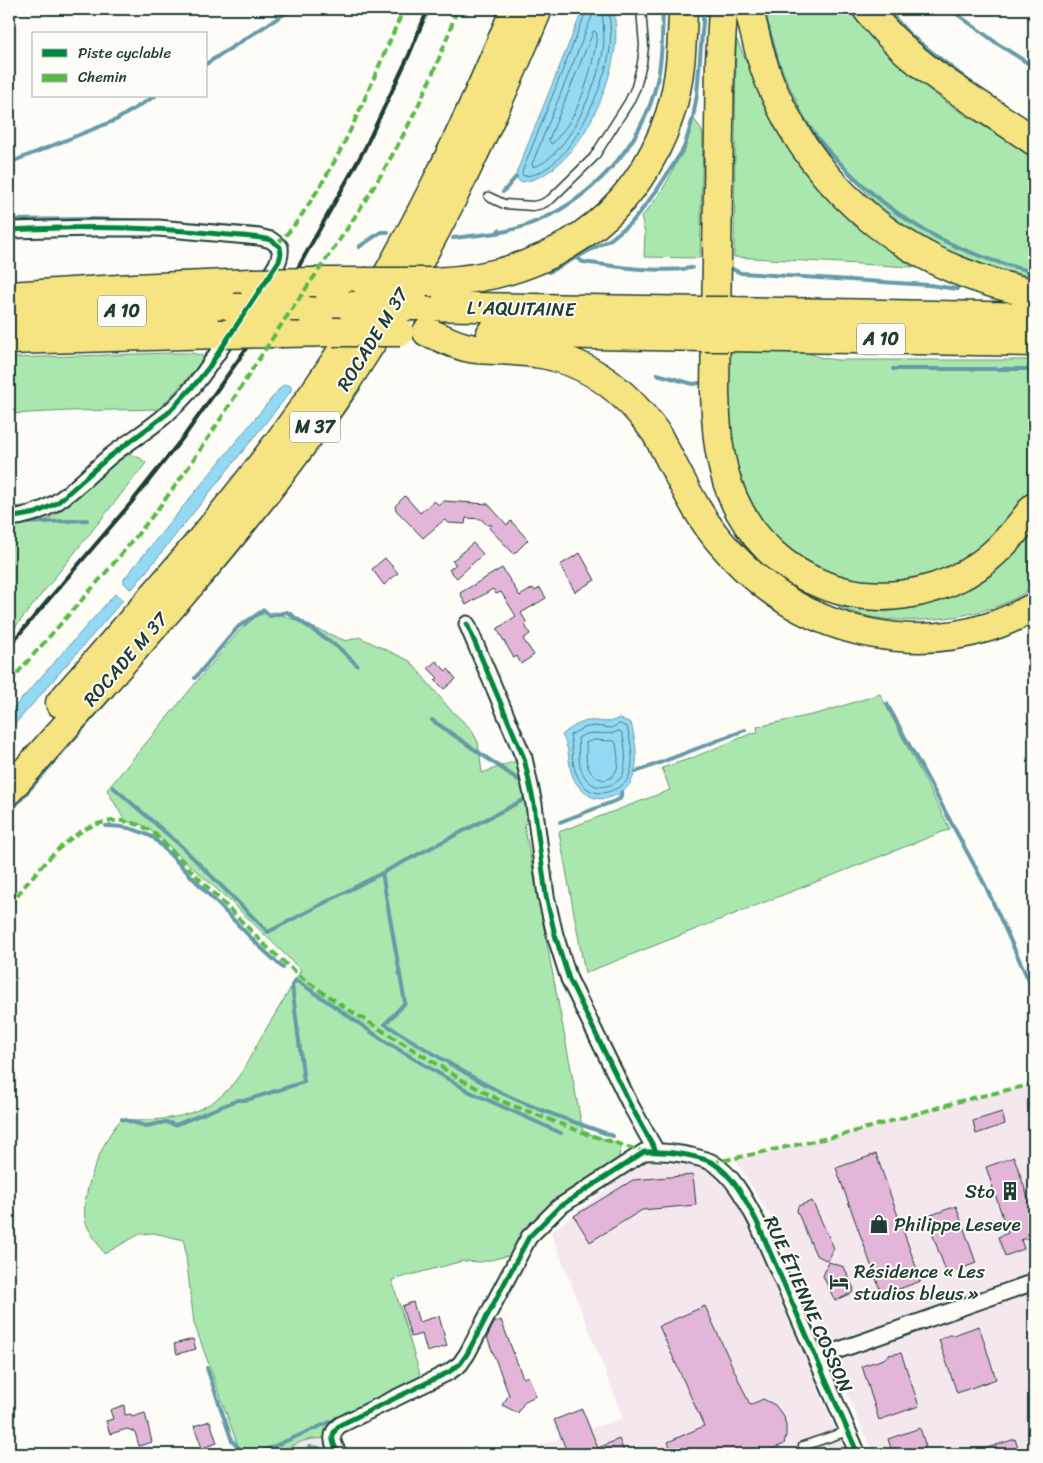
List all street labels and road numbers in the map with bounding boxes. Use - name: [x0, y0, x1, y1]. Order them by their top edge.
- street label: ROCADE M 37: [328, 280, 418, 397]
- street label: L'AQUITAINE: [467, 291, 577, 326]
- road number: A 10: [98, 296, 146, 326]
- road number: A 10: [857, 324, 905, 354]
- road number: M 37: [290, 412, 340, 442]
- street label: ROCADE M 37: [75, 604, 177, 714]
- street label: RUE ÉTIENNE COSSON: [755, 1210, 863, 1399]

